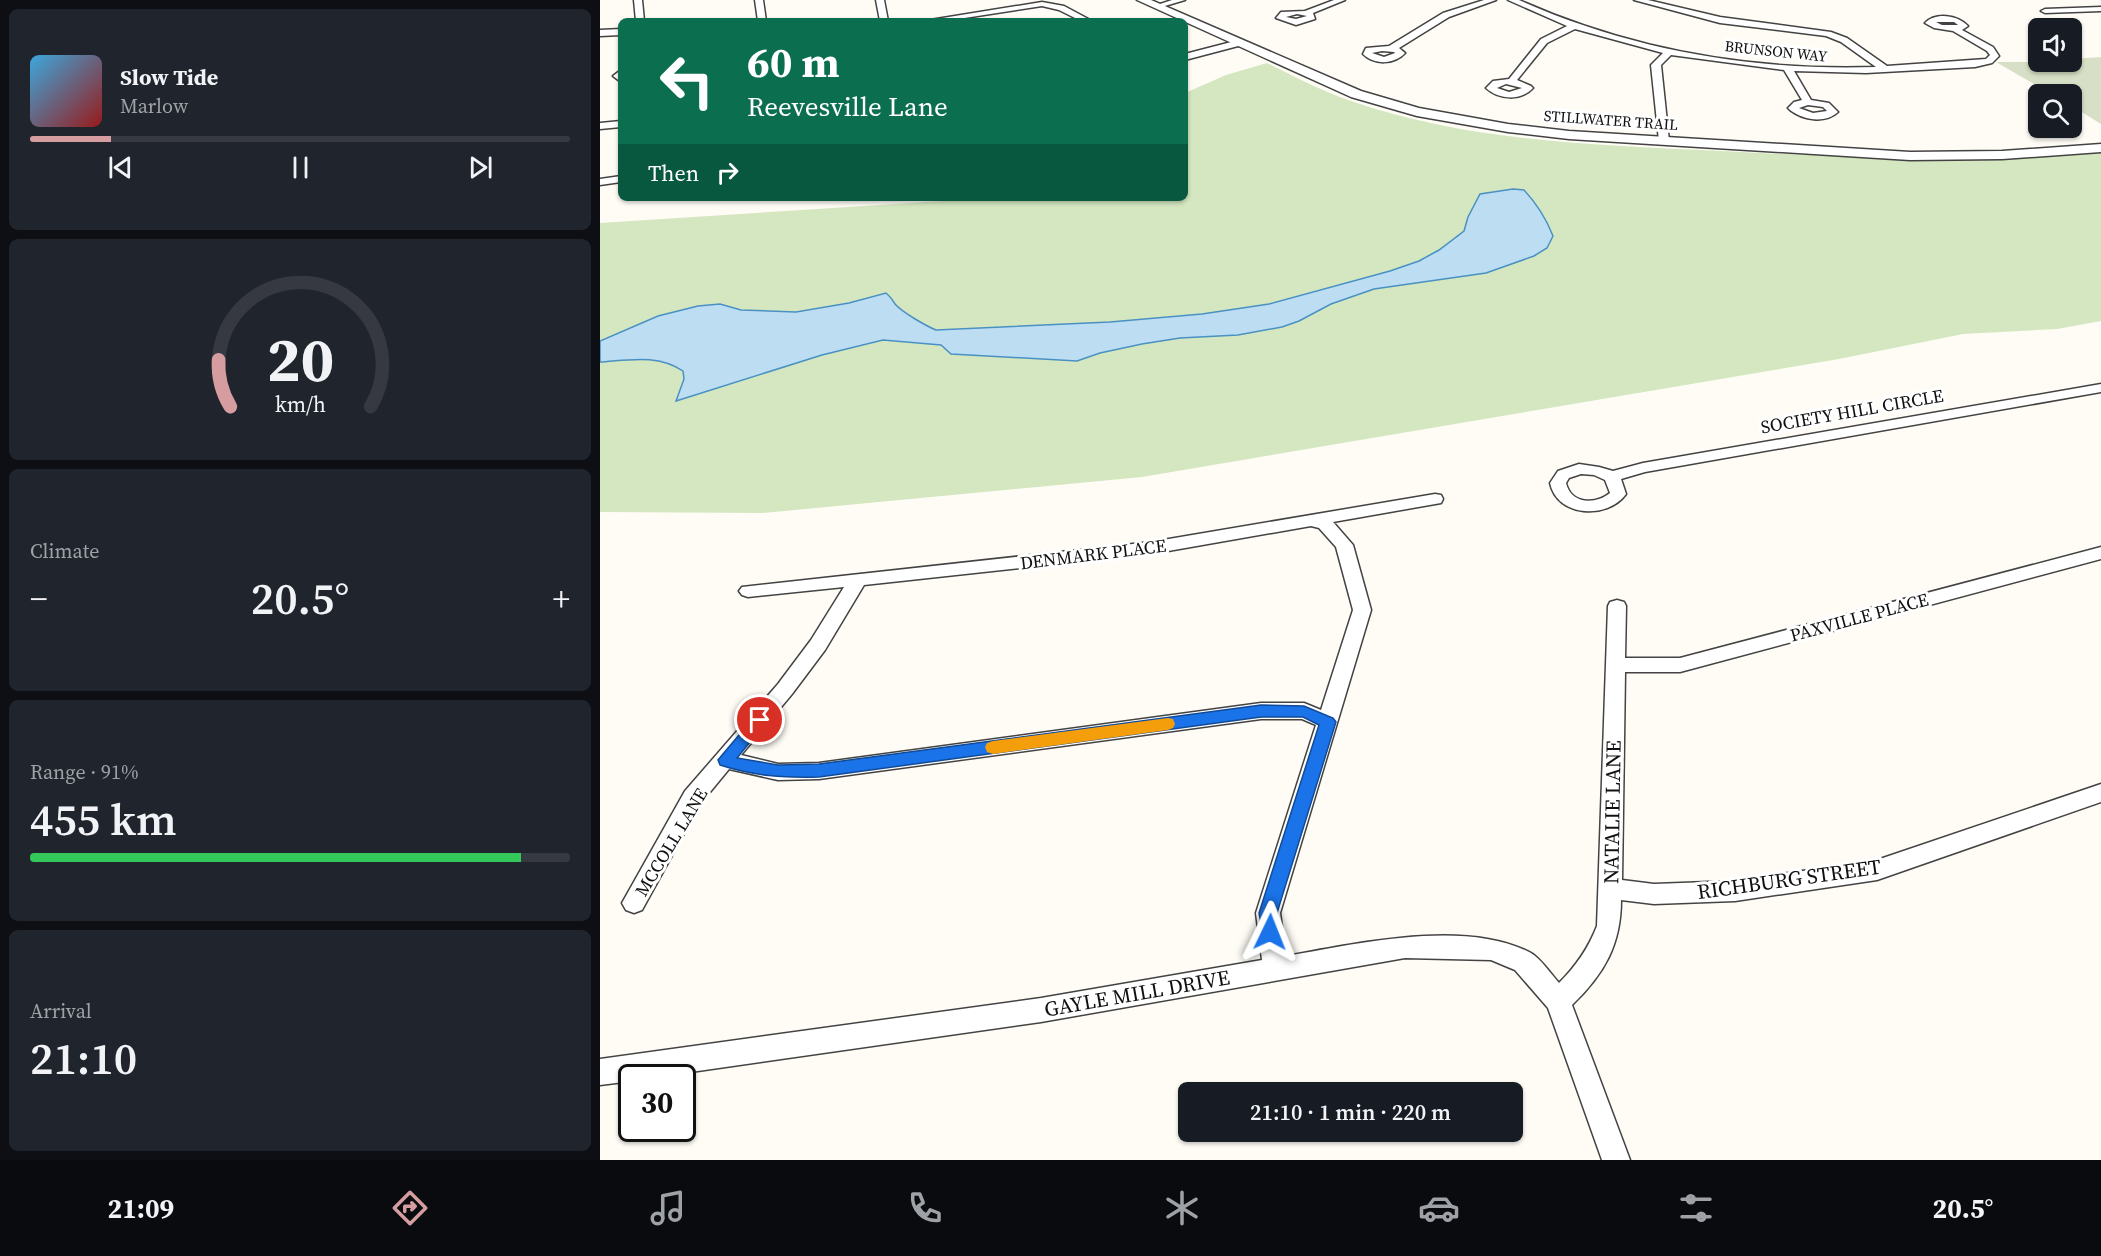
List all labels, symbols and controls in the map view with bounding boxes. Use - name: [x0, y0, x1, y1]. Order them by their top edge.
- map controls: [2028, 18, 2082, 138]
- button: sound: [2028, 18, 2082, 72]
- text: 60 m: [747, 33, 840, 91]
- street label: BRUNSON WAY: [1724, 35, 1829, 67]
- icon: left: [648, 42, 726, 120]
- text: Slow Tide: [120, 62, 218, 92]
- button: search: [2028, 84, 2082, 138]
- text: Reevesville Lane: [747, 88, 948, 125]
- text: Marlow: [120, 92, 188, 120]
- street label: STILLWATER TRAIL: [1543, 105, 1679, 135]
- icon: previous: [104, 151, 137, 184]
- icon: pause: [284, 151, 317, 184]
- icon: next: [464, 151, 497, 184]
- icon: right: [711, 156, 744, 189]
- text: Then: [648, 158, 699, 188]
- text: 20: [266, 316, 334, 402]
- street label: SOCIETY HILL CIRCLE: [1759, 383, 1945, 439]
- text: km/h: [274, 390, 326, 419]
- street label: DENMARK PLACE: [1019, 533, 1168, 575]
- text: Climate: [30, 537, 99, 565]
- text: 20.5°: [251, 567, 349, 629]
- text: −: [30, 576, 48, 621]
- text: +: [553, 576, 570, 621]
- street label: PAXVILLE PLACE: [1787, 586, 1931, 647]
- pin: [734, 694, 785, 745]
- icon: arrive: [743, 703, 776, 736]
- street label: NATALIE LANE: [1596, 740, 1628, 884]
- text: Range · 91%: [30, 758, 139, 786]
- street label: MCCOLL LANE: [629, 783, 713, 901]
- text: 455 km: [30, 788, 177, 850]
- street label: RICHBURG STREET: [1695, 852, 1883, 906]
- position arrow: [1238, 900, 1302, 964]
- street label: GAYLE MILL DRIVE: [1042, 962, 1232, 1024]
- text: Arrival: [30, 997, 92, 1025]
- text: 21:10: [30, 1027, 137, 1089]
- speed limit sign: 30: [618, 1064, 696, 1142]
- text: 21:10 · 1 min · 220 m: [1250, 1097, 1451, 1127]
- icon: directions: [389, 1187, 431, 1229]
- icon: music: [647, 1187, 689, 1229]
- icon: phone: [904, 1187, 946, 1229]
- icon: climate: [1161, 1187, 1203, 1229]
- icon: car: [1418, 1187, 1460, 1229]
- icon: filters: [1675, 1187, 1717, 1229]
- text: 21:09: [108, 1190, 174, 1227]
- text: 20.5°: [1933, 1190, 1993, 1227]

